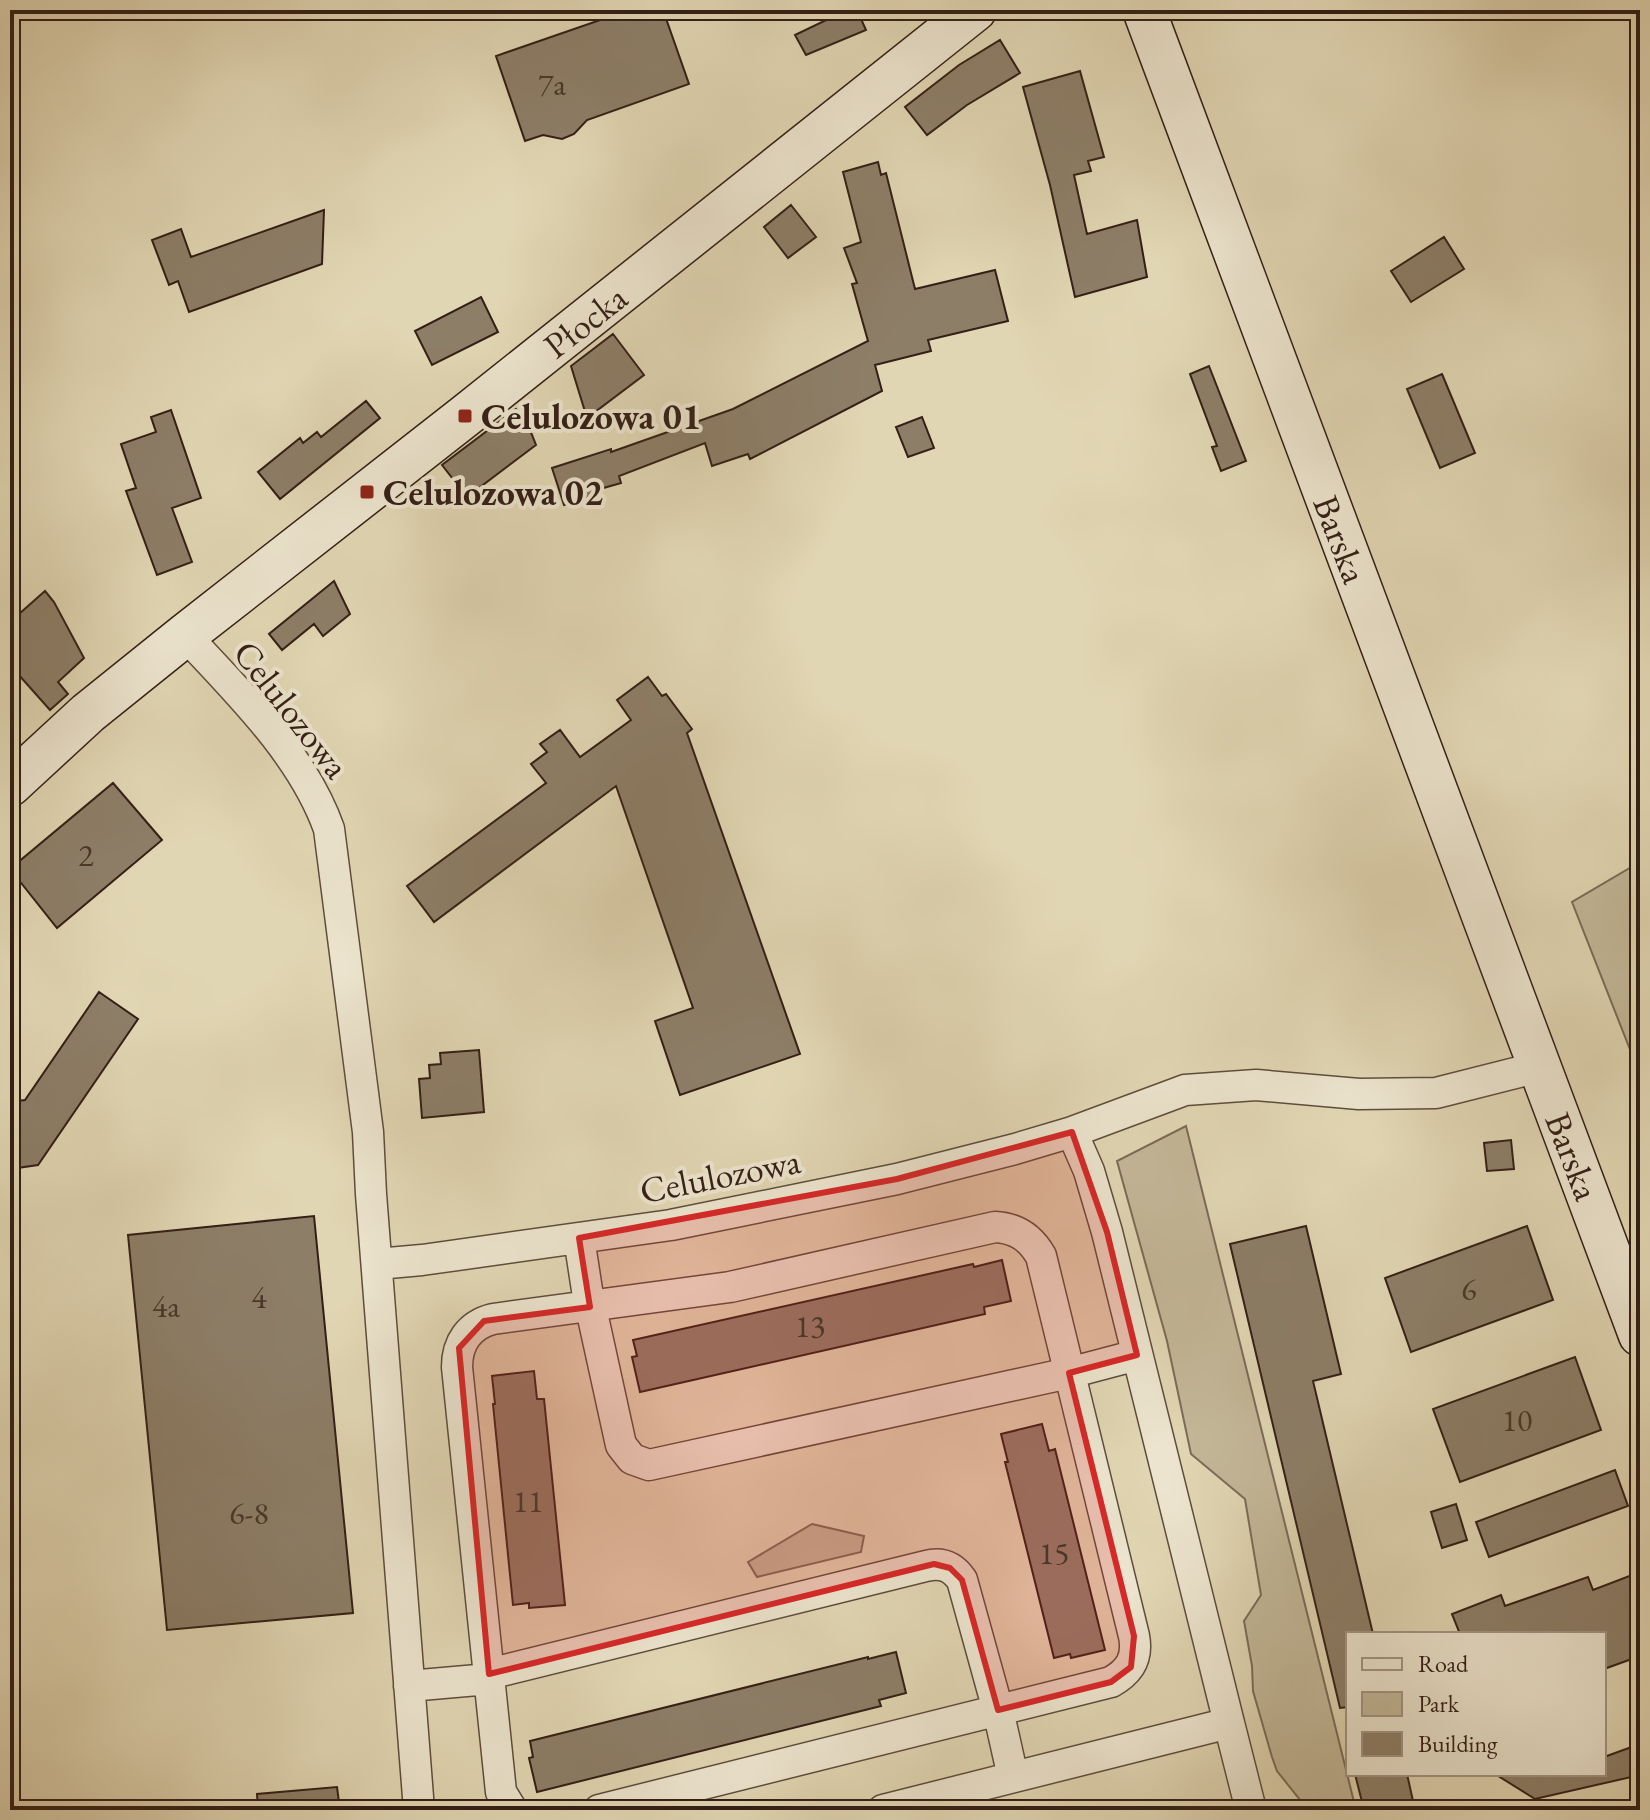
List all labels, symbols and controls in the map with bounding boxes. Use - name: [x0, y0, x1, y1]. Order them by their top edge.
- house number: 7a: [538, 63, 566, 105]
- street label: Płocka: [534, 274, 637, 369]
- place label: Celulozowa 01: [481, 393, 701, 440]
- marker: Celulozowa 01: [456, 407, 474, 425]
- place label: Celulozowa 02: [383, 469, 603, 516]
- marker: Celulozowa 02: [358, 483, 376, 501]
- street label: Barska: [1302, 489, 1379, 590]
- street label: Celulozowa: [223, 631, 361, 788]
- house number: 2: [78, 834, 94, 876]
- street label: Barska: [1534, 1106, 1611, 1207]
- street label: Celulozowa: [636, 1137, 805, 1214]
- house number: 6: [1461, 1268, 1477, 1310]
- house number: 4: [251, 1276, 267, 1318]
- house number: 4a: [152, 1285, 180, 1327]
- house number: 13: [795, 1305, 825, 1347]
- house number: 10: [1502, 1399, 1532, 1441]
- house number: 11: [513, 1480, 543, 1522]
- house number: 6-8: [229, 1492, 269, 1534]
- house number: 15: [1039, 1532, 1069, 1574]
- legend: [1346, 1632, 1606, 1776]
- text: Road: [1418, 1648, 1469, 1679]
- text: Park: [1418, 1688, 1460, 1719]
- text: Building: [1418, 1728, 1498, 1759]

